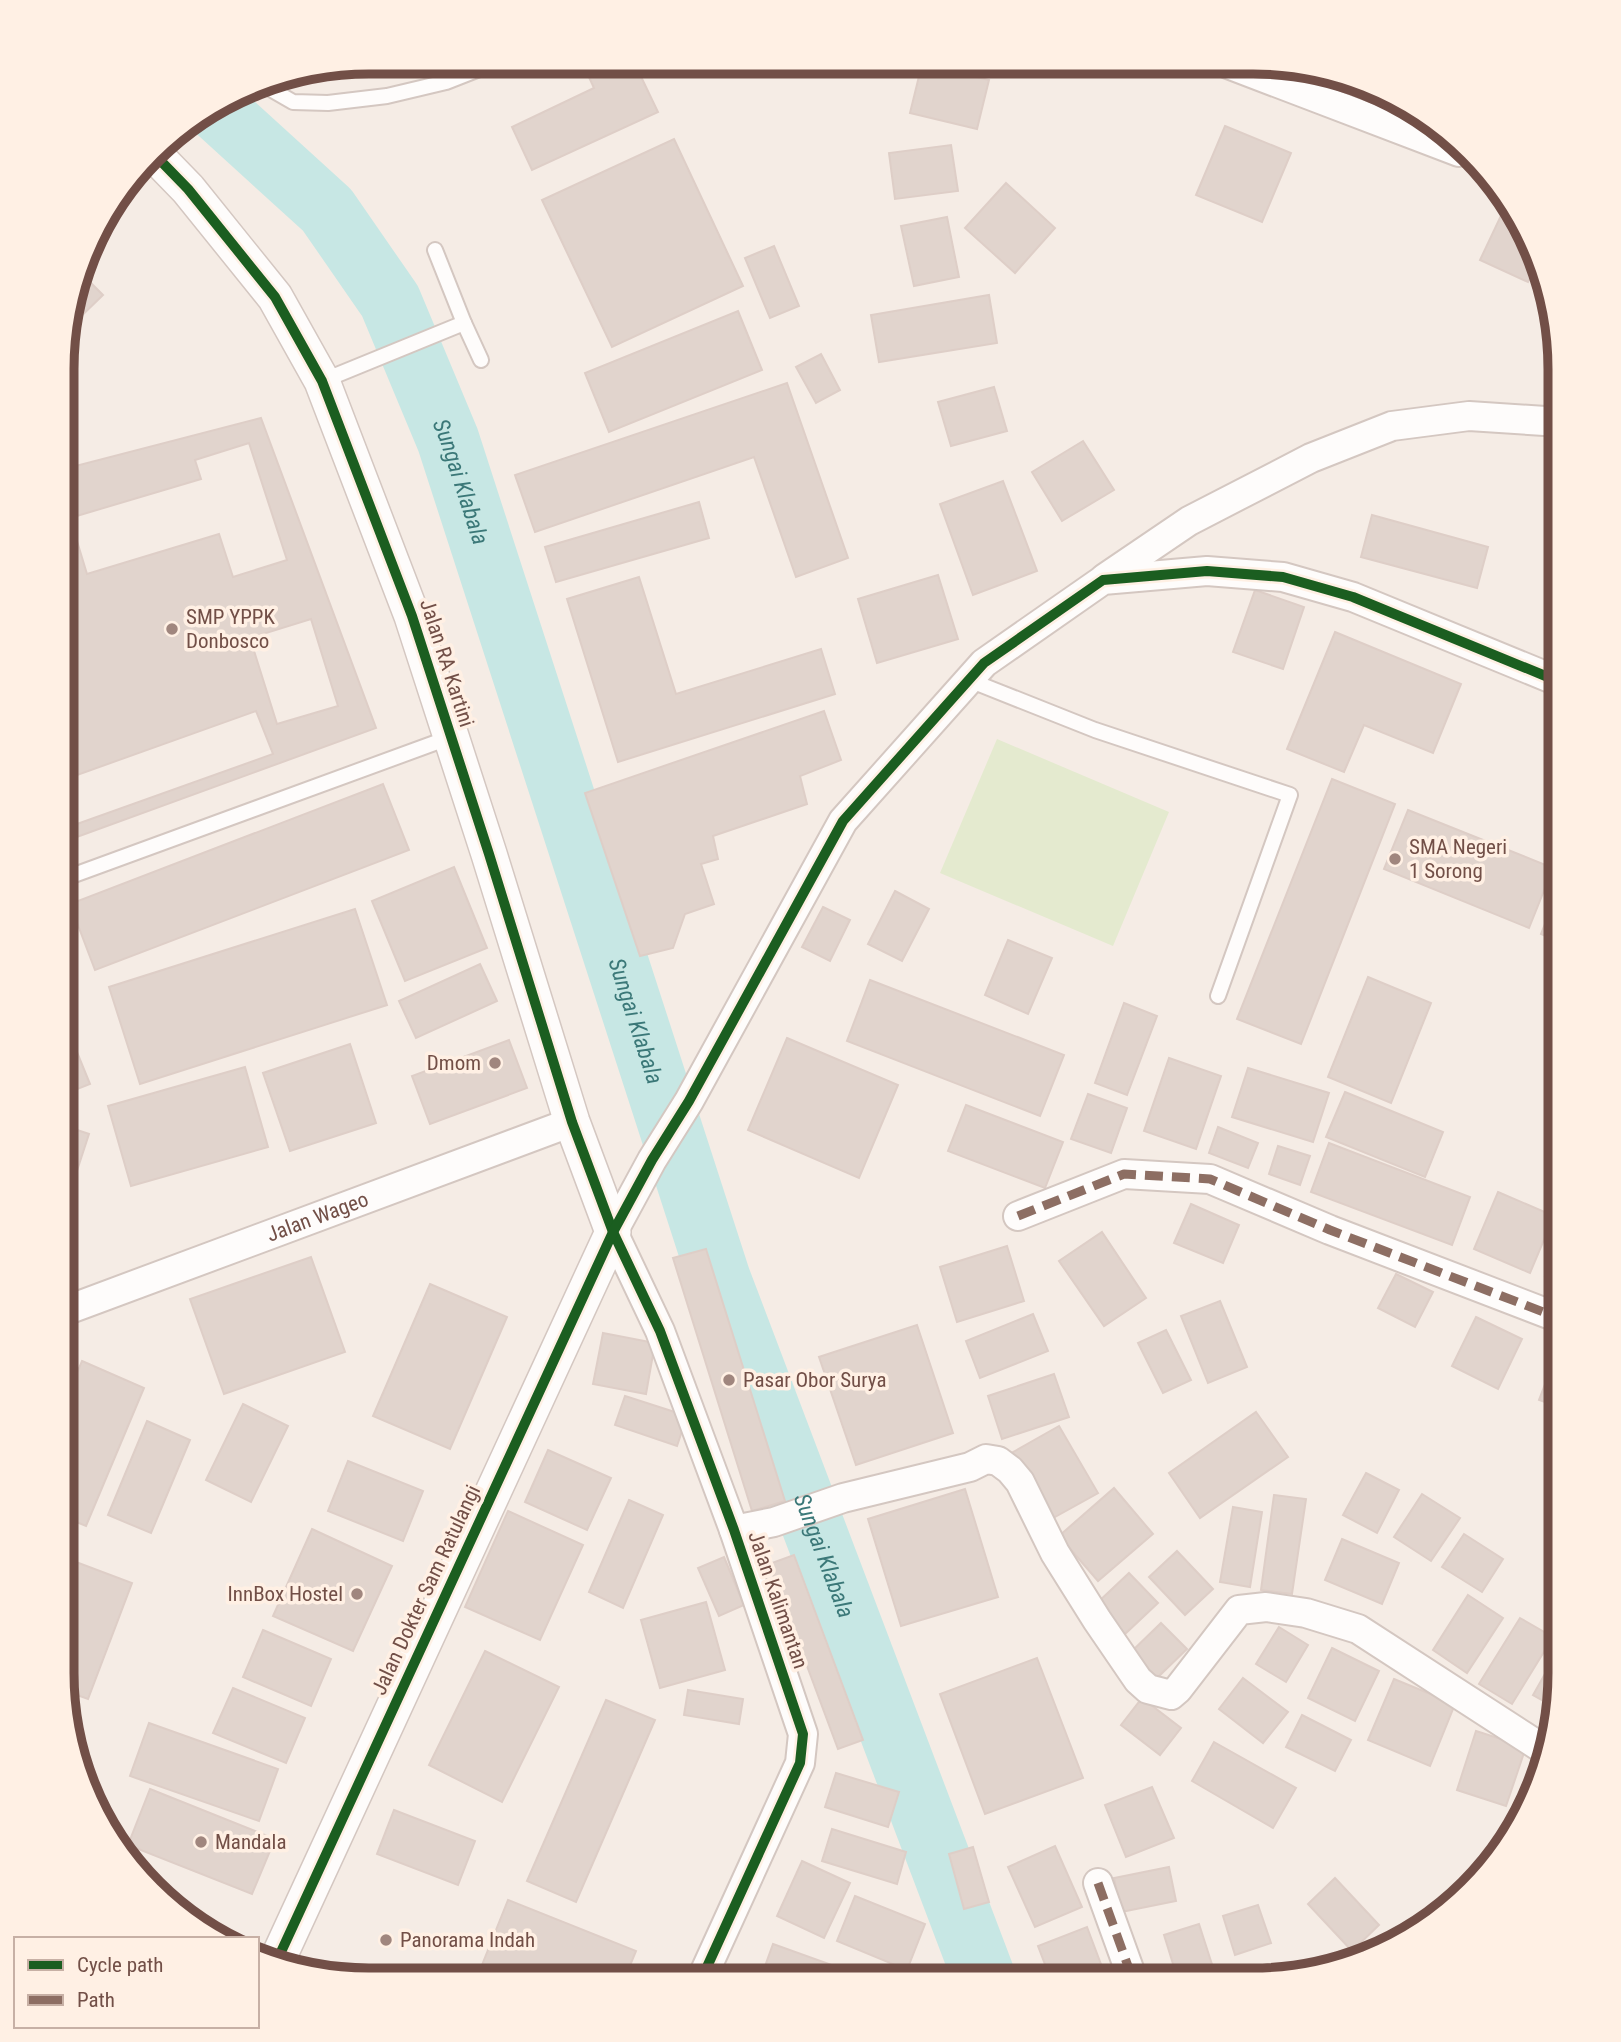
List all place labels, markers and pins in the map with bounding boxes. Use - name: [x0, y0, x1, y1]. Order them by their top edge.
- place label: SMP YPPK Donbosco: [186, 605, 276, 653]
- marker: SMP YPPK Donbosco: [164, 621, 180, 637]
- place label: SMA Negeri 1 Sorong: [1409, 835, 1507, 883]
- marker: SMA Negeri 1 Sorong: [1387, 851, 1403, 867]
- place label: Dmom: [427, 1051, 481, 1075]
- marker: Dmom: [487, 1055, 503, 1071]
- place label: Pasar Obor Surya: [743, 1368, 886, 1392]
- marker: Pasar Obor Surya: [721, 1372, 737, 1388]
- place label: InnBox Hostel: [228, 1582, 343, 1606]
- marker: InnBox Hostel: [349, 1586, 365, 1602]
- place label: Mandala: [215, 1830, 286, 1854]
- marker: Mandala: [193, 1834, 209, 1850]
- place label: Panorama Indah: [400, 1928, 535, 1952]
- marker: Panorama Indah: [378, 1932, 394, 1948]

